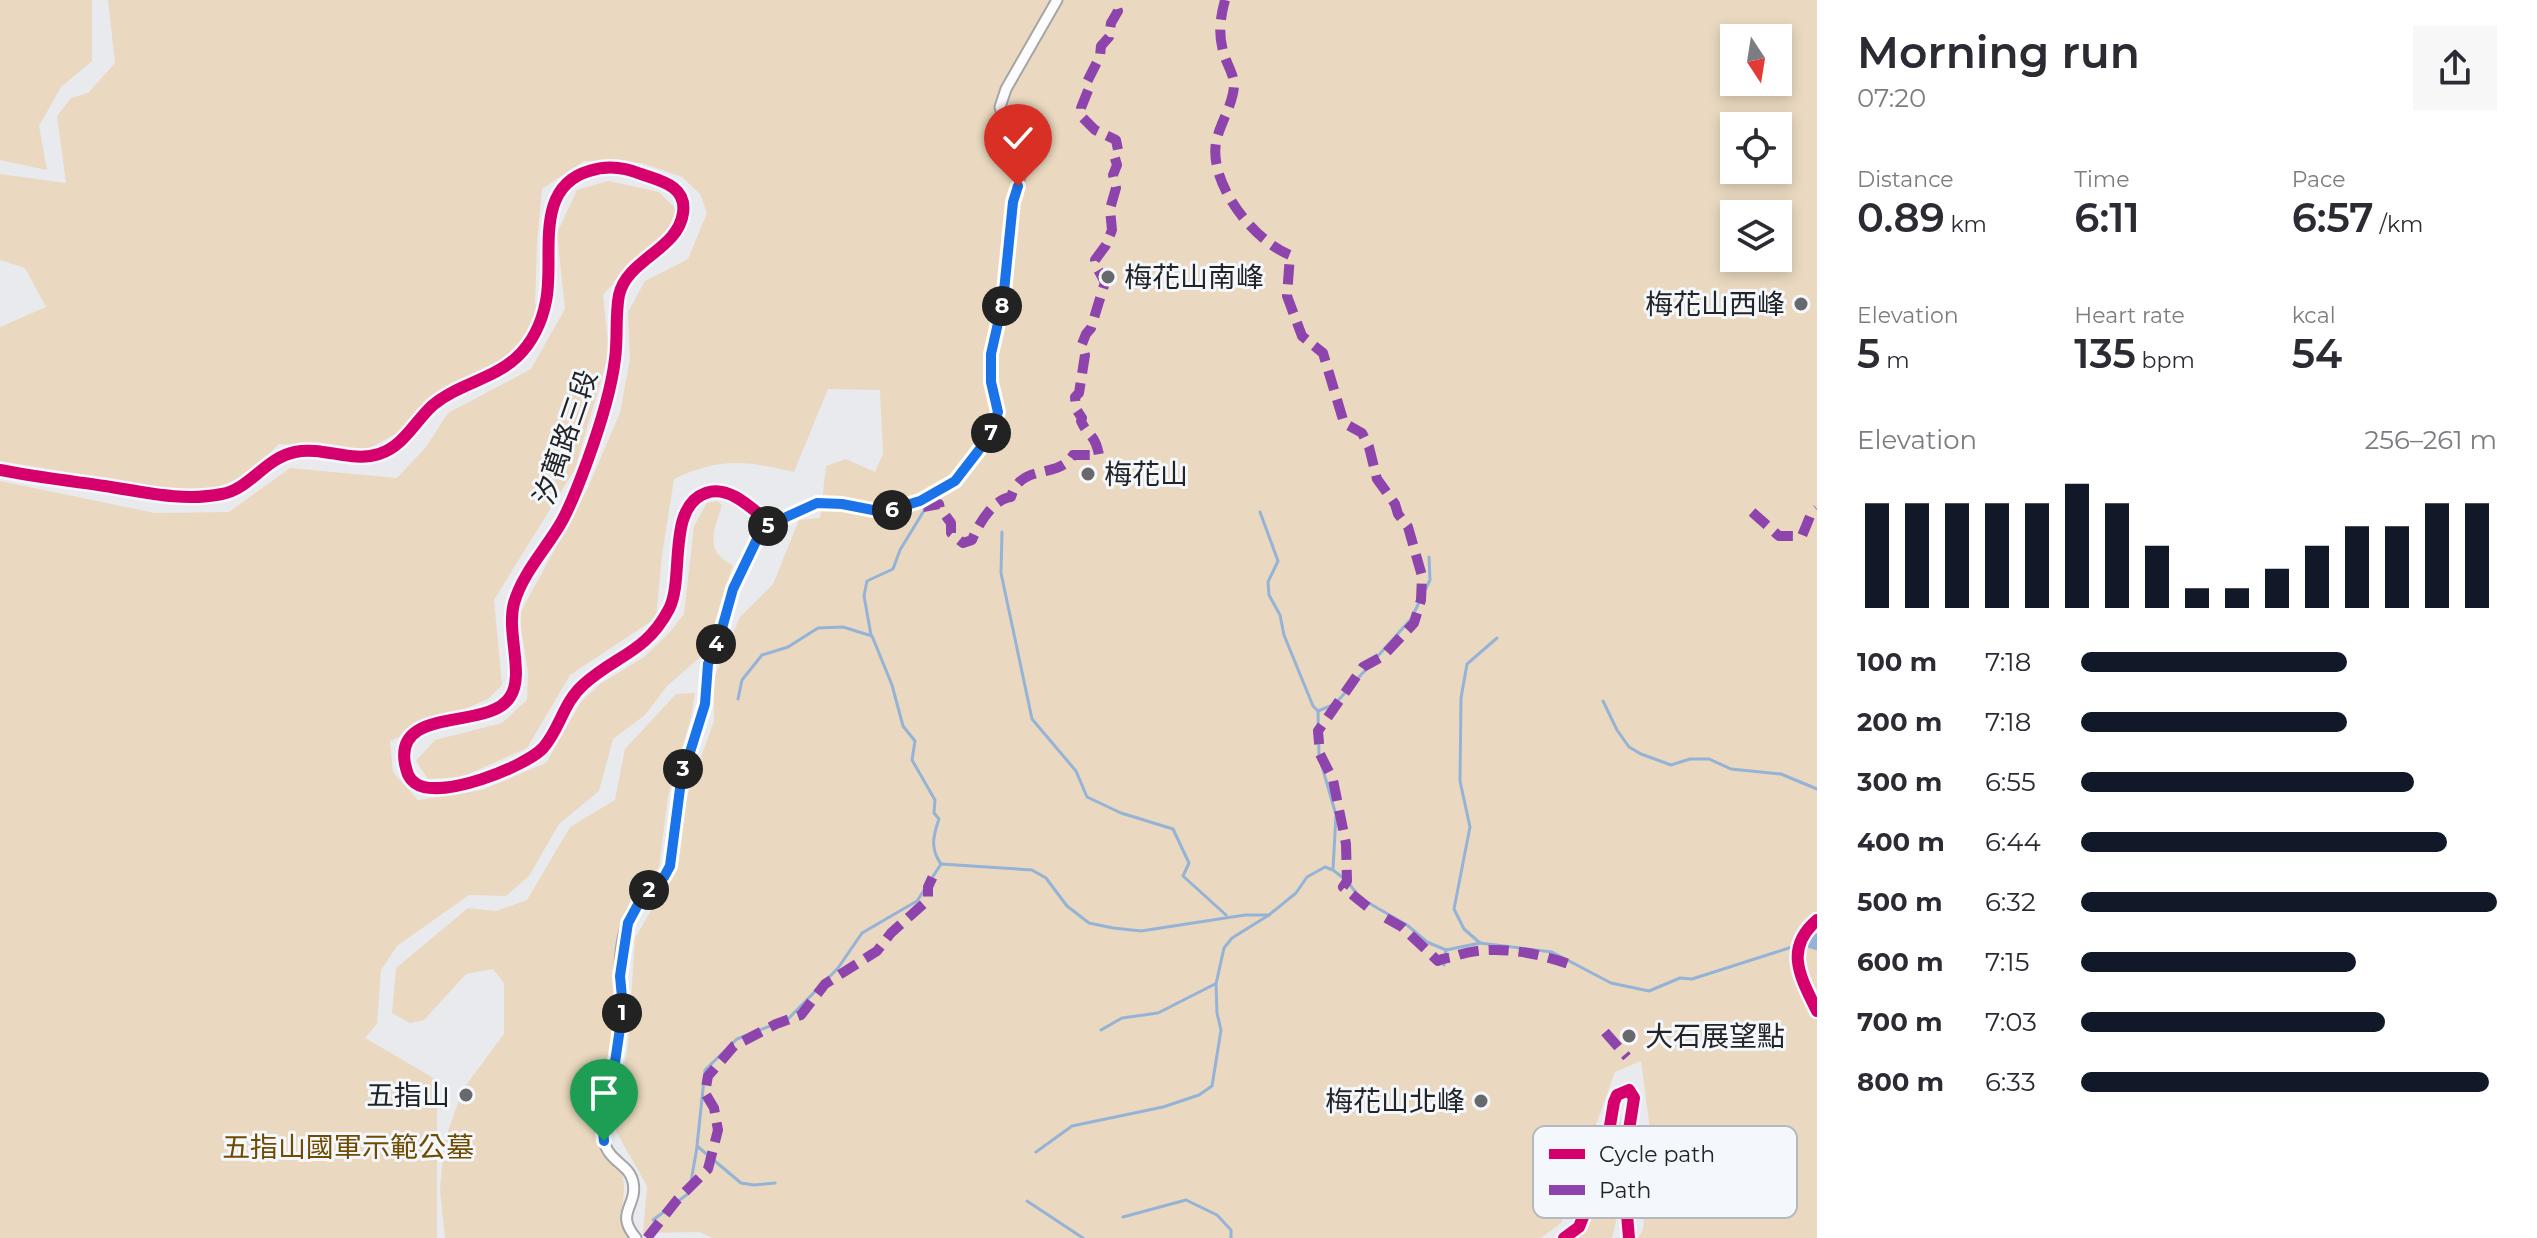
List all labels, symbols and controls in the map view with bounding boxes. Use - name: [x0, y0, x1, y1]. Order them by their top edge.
- north arrow: [1720, 24, 1792, 96]
- map controls: [1720, 24, 1792, 272]
- text: Morning run: [1857, 25, 2140, 79]
- button: share: [2413, 26, 2497, 110]
- text: 07:20: [1857, 82, 1926, 114]
- pin: [984, 104, 1052, 186]
- button: locate: [1720, 112, 1792, 184]
- icon: check: [996, 116, 1040, 160]
- text: Distance: [1857, 166, 1954, 193]
- text: Time: [2074, 166, 2130, 193]
- text: Pace: [2292, 166, 2346, 193]
- text: 0.89: [1857, 193, 1945, 242]
- text: 6:11: [2074, 193, 2140, 242]
- text: 6:57: [2292, 193, 2374, 242]
- button: layers: [1720, 200, 1792, 272]
- text: km: [1945, 211, 1987, 238]
- text: /km: [2374, 211, 2423, 238]
- place label: 梅花山南峰: [1124, 260, 1264, 294]
- marker: 梅花山南峰: [1099, 268, 1117, 286]
- pin: 8: [982, 286, 1022, 326]
- place label: 梅花山西峰: [1645, 287, 1785, 321]
- text: 8: [995, 292, 1009, 319]
- marker: 梅花山西峰: [1792, 295, 1810, 313]
- text: Elevation: [1857, 302, 1959, 329]
- text: Heart rate: [2074, 302, 2185, 329]
- text: kcal: [2292, 302, 2336, 329]
- text: 5: [1857, 329, 1880, 378]
- text: 135: [2074, 329, 2136, 378]
- text: 54: [2292, 329, 2342, 378]
- text: m: [1880, 347, 1909, 374]
- text: bpm: [2136, 347, 2195, 374]
- street label: 汐萬路三段: [526, 365, 604, 509]
- pin: 7: [971, 413, 1011, 453]
- text: 7: [984, 419, 998, 446]
- text: Elevation: [1857, 424, 1977, 456]
- text: 256–261 m: [2365, 424, 2497, 456]
- place label: 梅花山: [1104, 457, 1188, 491]
- marker: 梅花山: [1079, 465, 1097, 483]
- pin: 6: [872, 490, 912, 530]
- text: 6: [885, 496, 899, 523]
- pin: 5: [748, 506, 788, 546]
- text: 5: [761, 512, 775, 539]
- pin: 4: [696, 624, 736, 664]
- text: 4: [708, 630, 724, 657]
- text: 100 m: [1857, 646, 1937, 678]
- text: 7:18: [1985, 646, 2031, 678]
- text: 200 m: [1857, 706, 1942, 738]
- text: 7:18: [1985, 706, 2031, 738]
- pin: 3: [663, 749, 703, 789]
- text: 3: [676, 755, 690, 782]
- text: 300 m: [1857, 766, 1942, 798]
- text: 6:55: [1985, 766, 2036, 798]
- text: 400 m: [1857, 826, 1945, 858]
- text: 6:44: [1985, 826, 2041, 858]
- pin: 2: [629, 870, 669, 910]
- text: 2: [643, 876, 655, 903]
- text: 500 m: [1857, 886, 1942, 918]
- text: 6:32: [1985, 886, 2036, 918]
- text: 600 m: [1857, 946, 1944, 978]
- text: 7:15: [1985, 946, 2029, 978]
- pin: 1: [602, 993, 642, 1033]
- text: 1: [618, 999, 626, 1026]
- text: 700 m: [1857, 1006, 1943, 1038]
- text: 7:03: [1985, 1006, 2037, 1038]
- place label: 大石展望點: [1645, 1019, 1785, 1053]
- marker: 大石展望點: [1620, 1027, 1638, 1045]
- pin: [570, 1059, 638, 1141]
- text: 800 m: [1857, 1066, 1944, 1098]
- text: 6:33: [1985, 1066, 2036, 1098]
- icon: arrive: [582, 1071, 626, 1115]
- place label: 五指山: [366, 1078, 450, 1112]
- place label: 梅花山北峰: [1325, 1084, 1465, 1118]
- marker: 五指山: [457, 1086, 475, 1104]
- marker: 梅花山北峰: [1472, 1092, 1490, 1110]
- legend: [1533, 1126, 1797, 1218]
- park label: 五指山國軍示範公墓: [222, 1130, 474, 1164]
- text: Cycle path: [1599, 1141, 1715, 1168]
- text: Path: [1599, 1177, 1651, 1204]

